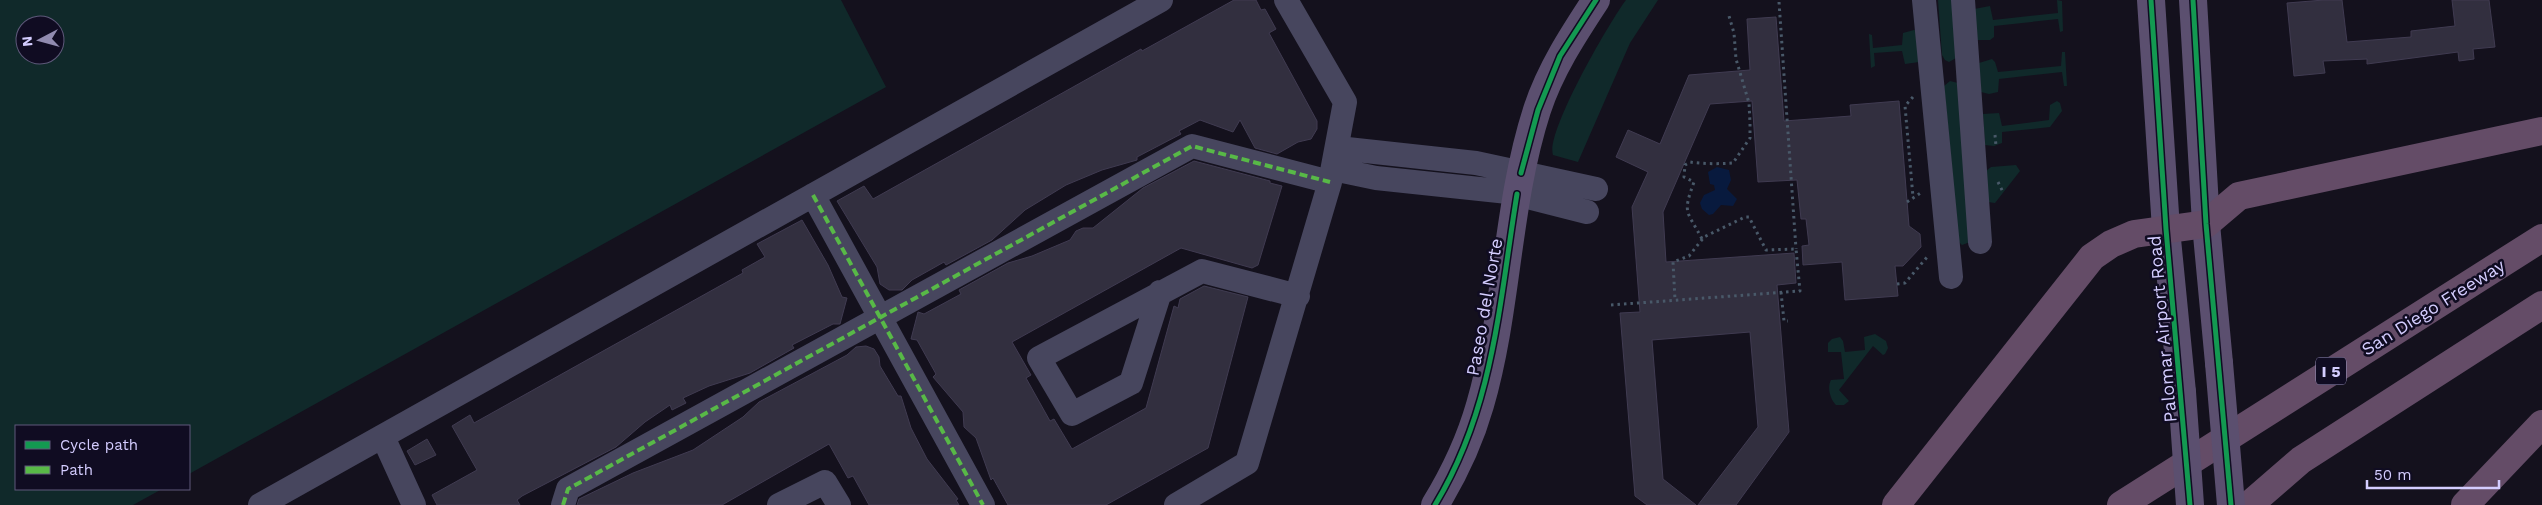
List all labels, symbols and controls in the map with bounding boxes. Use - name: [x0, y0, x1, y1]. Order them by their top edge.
- north arrow: [15, 15, 65, 65]
- text: N: [19, 35, 36, 47]
- street label: Palomar Airport Road: [2143, 235, 2181, 423]
- street label: Paseo del Norte: [1462, 237, 1506, 377]
- street label: San Diego Freeway: [2357, 254, 2509, 360]
- road number: I 5: [2316, 358, 2346, 384]
- legend: [15, 425, 190, 490]
- text: Cycle path: [60, 436, 138, 454]
- scale bar: [2367, 458, 2500, 490]
- text: Path: [60, 461, 93, 479]
- text: 50 m: [2374, 466, 2411, 484]

